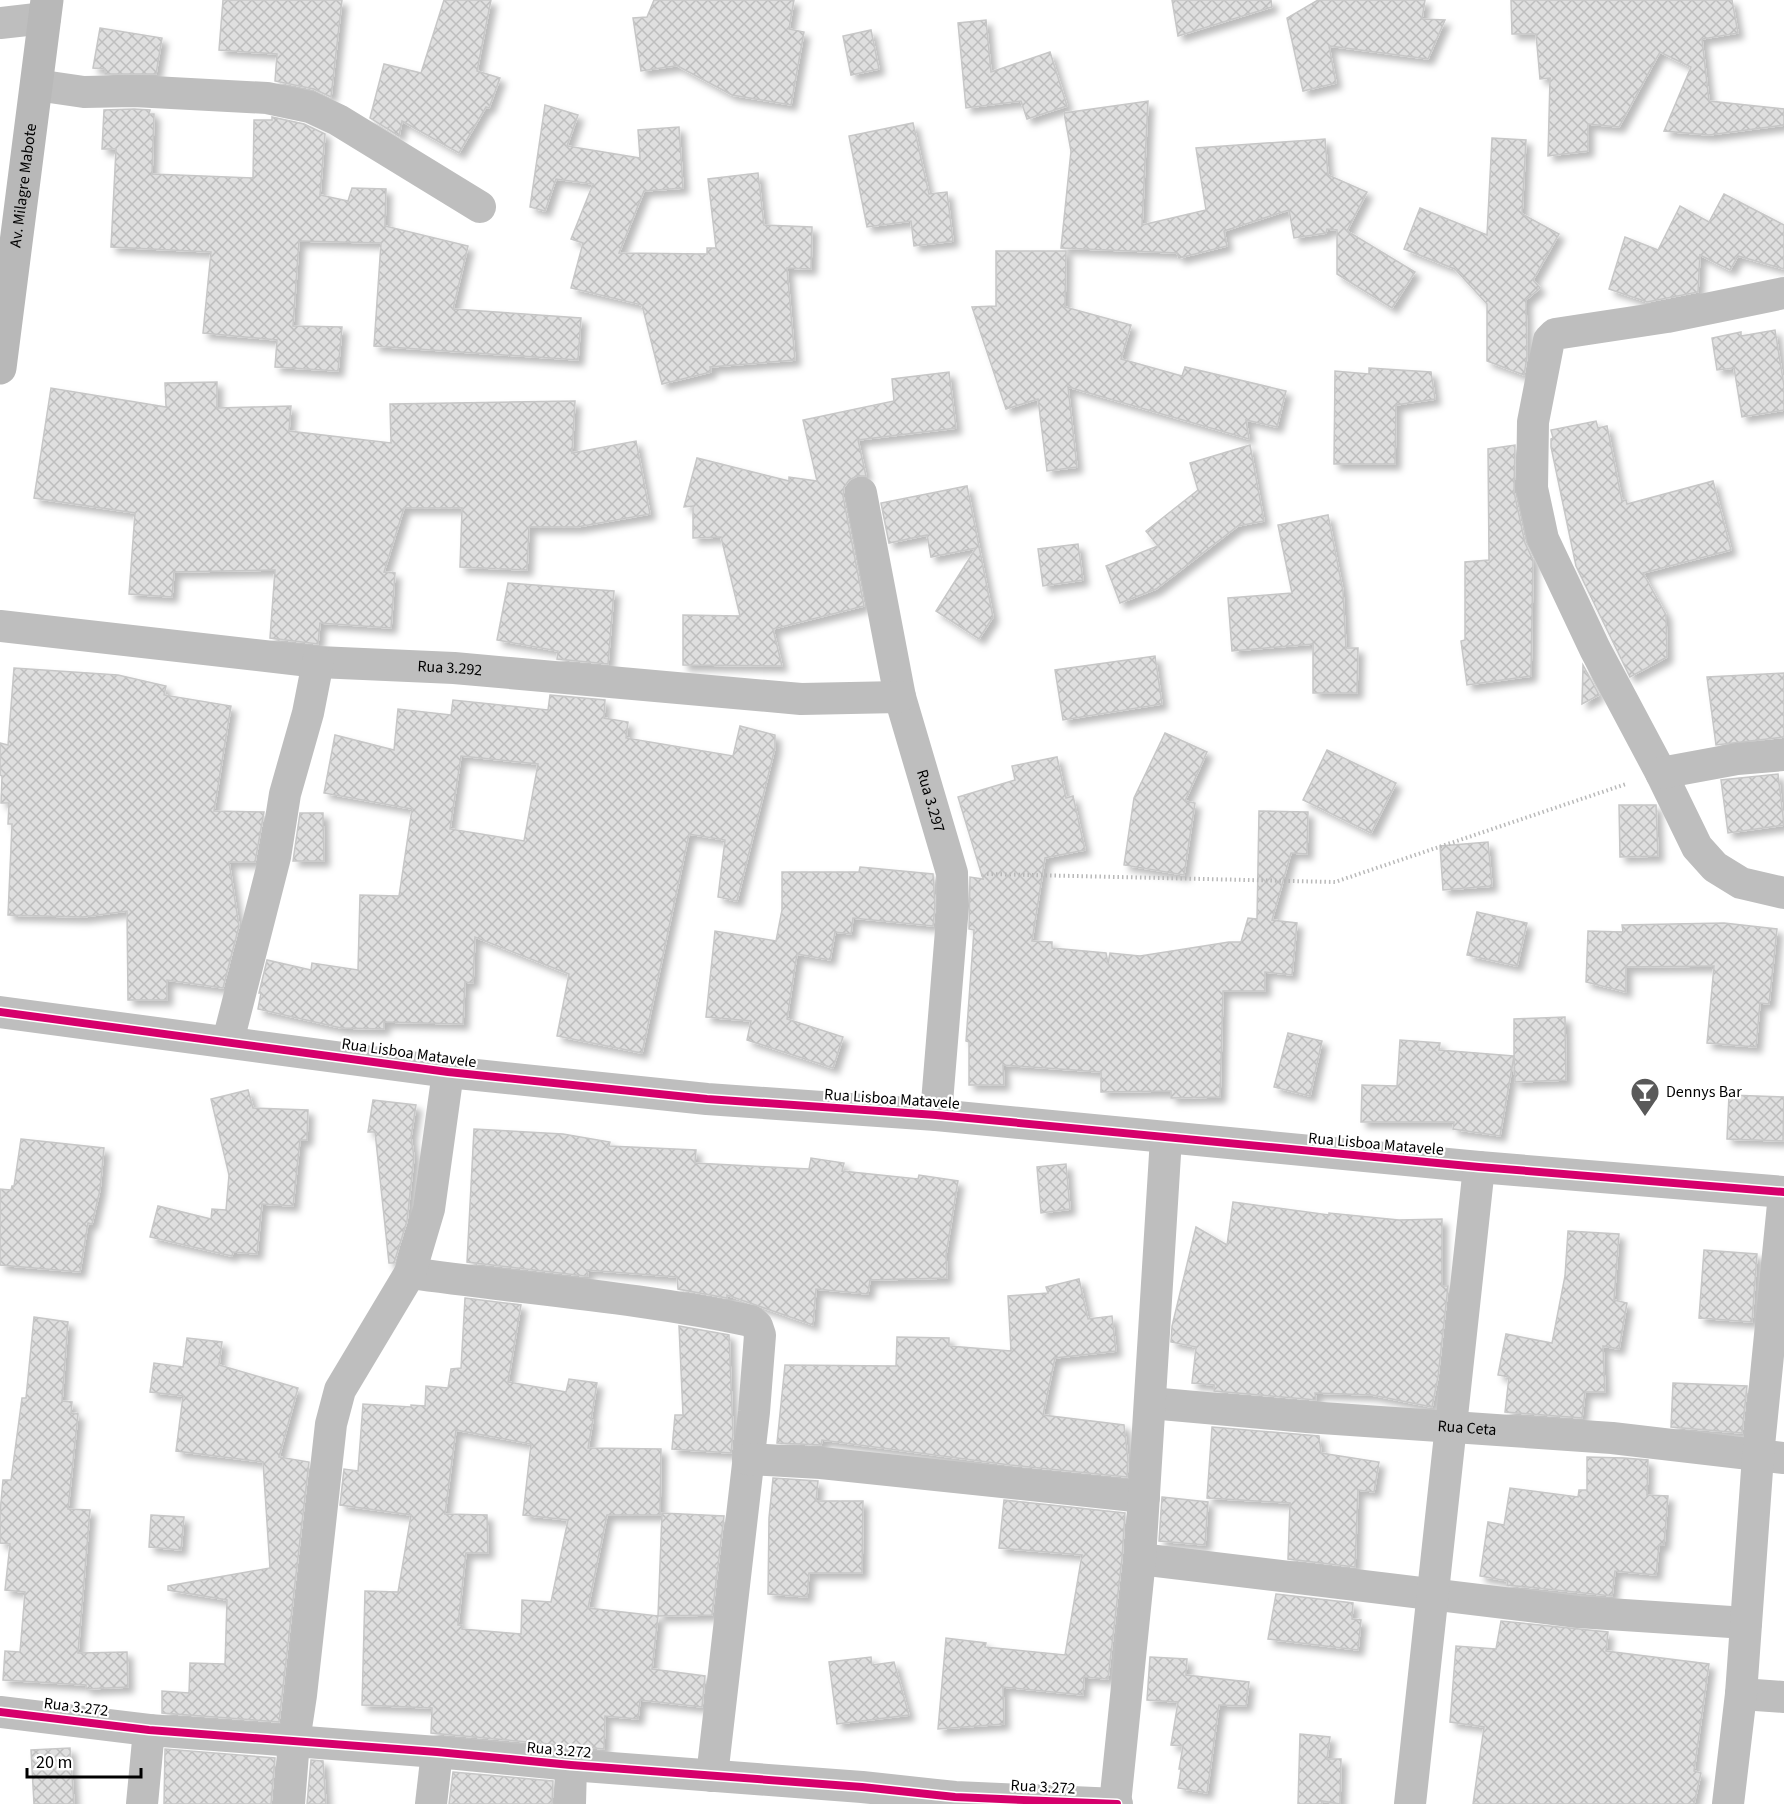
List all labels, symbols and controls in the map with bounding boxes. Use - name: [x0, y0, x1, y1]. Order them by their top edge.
- street label: Av. Milagre Mabote: [4, 122, 42, 249]
- street label: Rua 3.292: [417, 655, 483, 681]
- street label: Rua 3.297: [911, 767, 950, 835]
- street label: Rua Lisboa Matavele: [340, 1033, 478, 1073]
- bar icon: Dennys Bar: [1629, 1076, 1661, 1118]
- place label: Dennys Bar: [1666, 1081, 1742, 1103]
- street label: Rua Lisboa Matavele: [823, 1083, 961, 1115]
- street label: Rua Lisboa Matavele: [1307, 1127, 1445, 1161]
- street label: Rua Ceta: [1437, 1415, 1497, 1441]
- street label: Rua 3.272: [42, 1692, 110, 1722]
- street label: Rua 3.272: [526, 1736, 592, 1764]
- scale bar: [27, 1741, 141, 1779]
- text: 20 m: [36, 1750, 72, 1775]
- street label: Rua 3.272: [1010, 1774, 1076, 1800]

